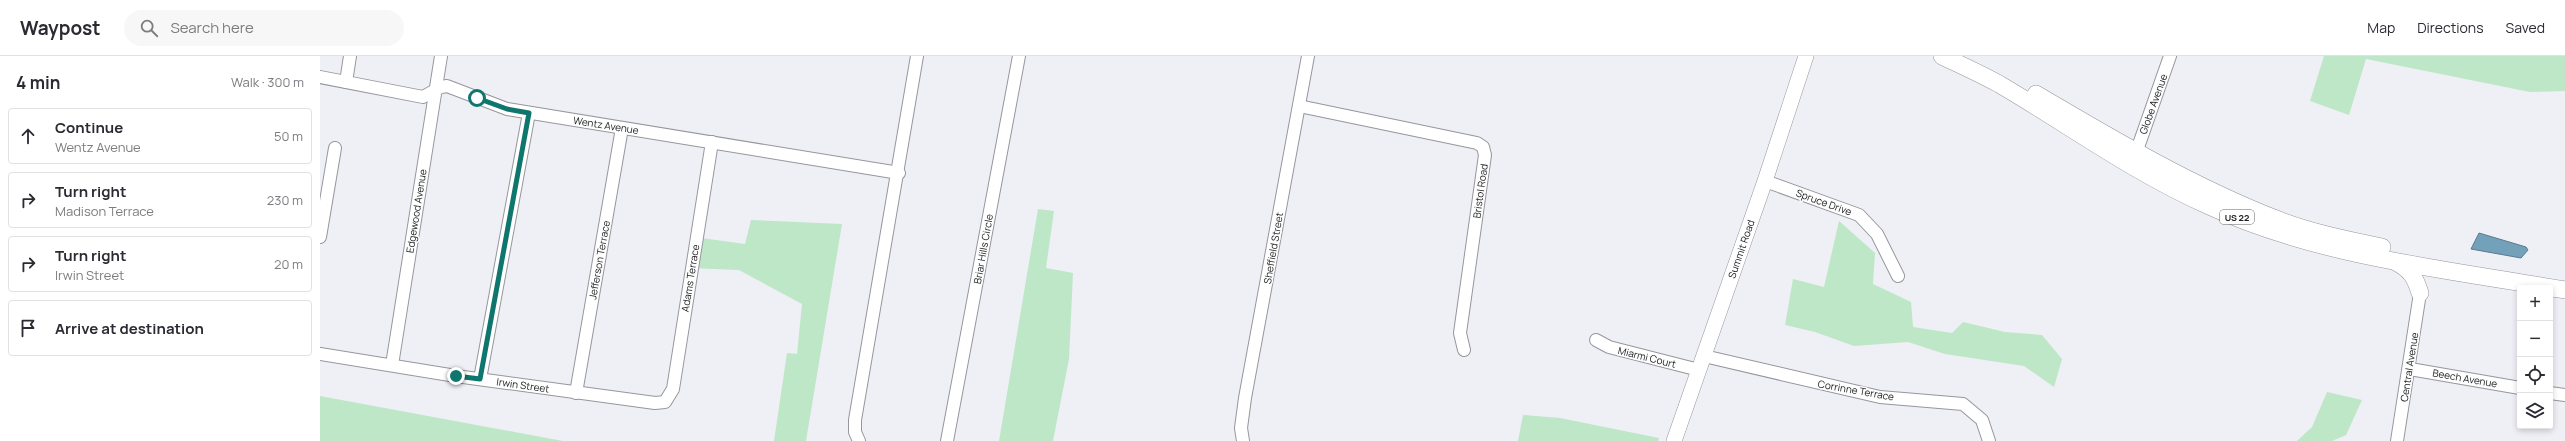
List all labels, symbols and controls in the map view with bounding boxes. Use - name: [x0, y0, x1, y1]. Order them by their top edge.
- search box: [124, 10, 404, 46]
- text: Waypost: [20, 15, 100, 41]
- icon: search: [138, 17, 160, 39]
- text: Search here: [170, 17, 254, 38]
- text: Map: [2367, 18, 2395, 37]
- text: Directions: [2417, 18, 2484, 37]
- text: Saved: [2506, 18, 2545, 37]
- text: 4 min: [16, 71, 60, 94]
- street label: Globe Avenue: [2136, 72, 2170, 136]
- text: Walk · 300 m: [231, 73, 304, 91]
- route start: [468, 89, 486, 107]
- street label: Wentz Avenue: [572, 113, 640, 137]
- text: Continue: [55, 117, 123, 138]
- icon: ahead: [17, 125, 39, 147]
- text: 50 m: [274, 127, 303, 145]
- text: Wentz Avenue: [55, 138, 141, 156]
- street label: Bristol Road: [1469, 163, 1491, 219]
- street label: Edgewood Avenue: [402, 168, 430, 254]
- text: Turn right: [55, 181, 126, 202]
- street label: Spruce Drive: [1794, 185, 1854, 219]
- icon: right: [17, 189, 39, 211]
- text: 230 m: [267, 191, 303, 209]
- text: Madison Terrace: [55, 202, 154, 220]
- road number: US 22: [2220, 210, 2254, 224]
- street label: Sheffield Street: [1260, 211, 1286, 285]
- street label: Briar Hills Circle: [970, 213, 996, 285]
- street label: Summit Road: [1724, 218, 1758, 280]
- street label: Jefferson Terrace: [585, 219, 613, 301]
- street label: Adams Terrace: [678, 243, 702, 313]
- text: Turn right: [55, 245, 126, 266]
- icon: right: [17, 253, 39, 275]
- text: 20 m: [274, 255, 303, 273]
- text: Irwin Street: [55, 266, 124, 284]
- map controls: [2517, 285, 2553, 429]
- button: +: [2517, 285, 2553, 321]
- icon: arrive: [17, 317, 39, 339]
- text: Arrive at destination: [55, 318, 204, 339]
- button: −: [2517, 321, 2553, 357]
- street label: Central Avenue: [2397, 331, 2421, 403]
- street label: Miarmi Court: [1617, 343, 1677, 371]
- button: locate: [2517, 357, 2553, 393]
- street label: Beech Avenue: [2432, 365, 2499, 391]
- route end: [447, 367, 465, 385]
- street label: Irwin Street: [496, 374, 550, 396]
- street label: Corrinne Terrace: [1817, 376, 1895, 404]
- button: layers: [2517, 393, 2553, 429]

